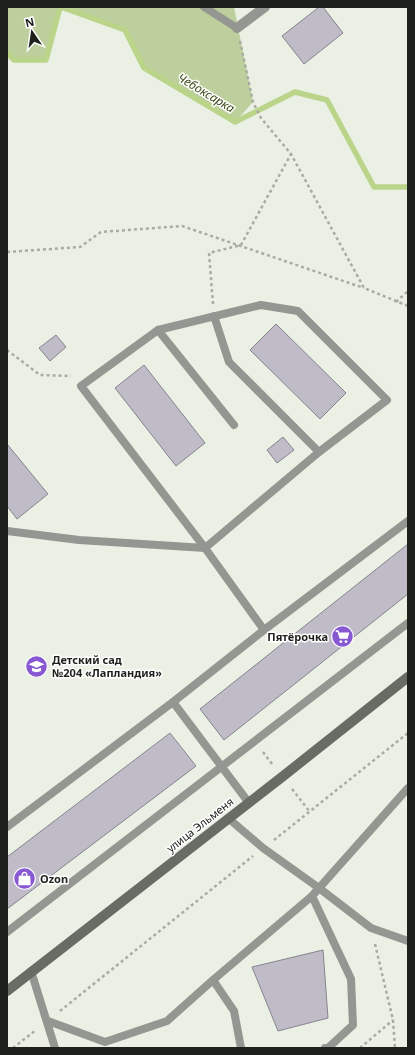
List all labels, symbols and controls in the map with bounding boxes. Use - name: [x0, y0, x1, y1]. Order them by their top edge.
- north arrow: [12, 12, 52, 52]
- text: N: [24, 13, 36, 30]
- water label: Чебоксарка: [174, 69, 238, 116]
- supermarket icon: Пятёрочка: [330, 624, 356, 650]
- place label: Пятёрочка: [267, 629, 328, 644]
- place label: Детский сад №204 «Лапландия»: [52, 652, 162, 680]
- school or university icon: Детский сад №204 «Лапландия»: [23, 653, 49, 679]
- street label: улица Эльменя: [163, 794, 236, 855]
- shop icon: Ozon: [12, 866, 38, 892]
- place label: Ozon: [40, 871, 68, 886]

